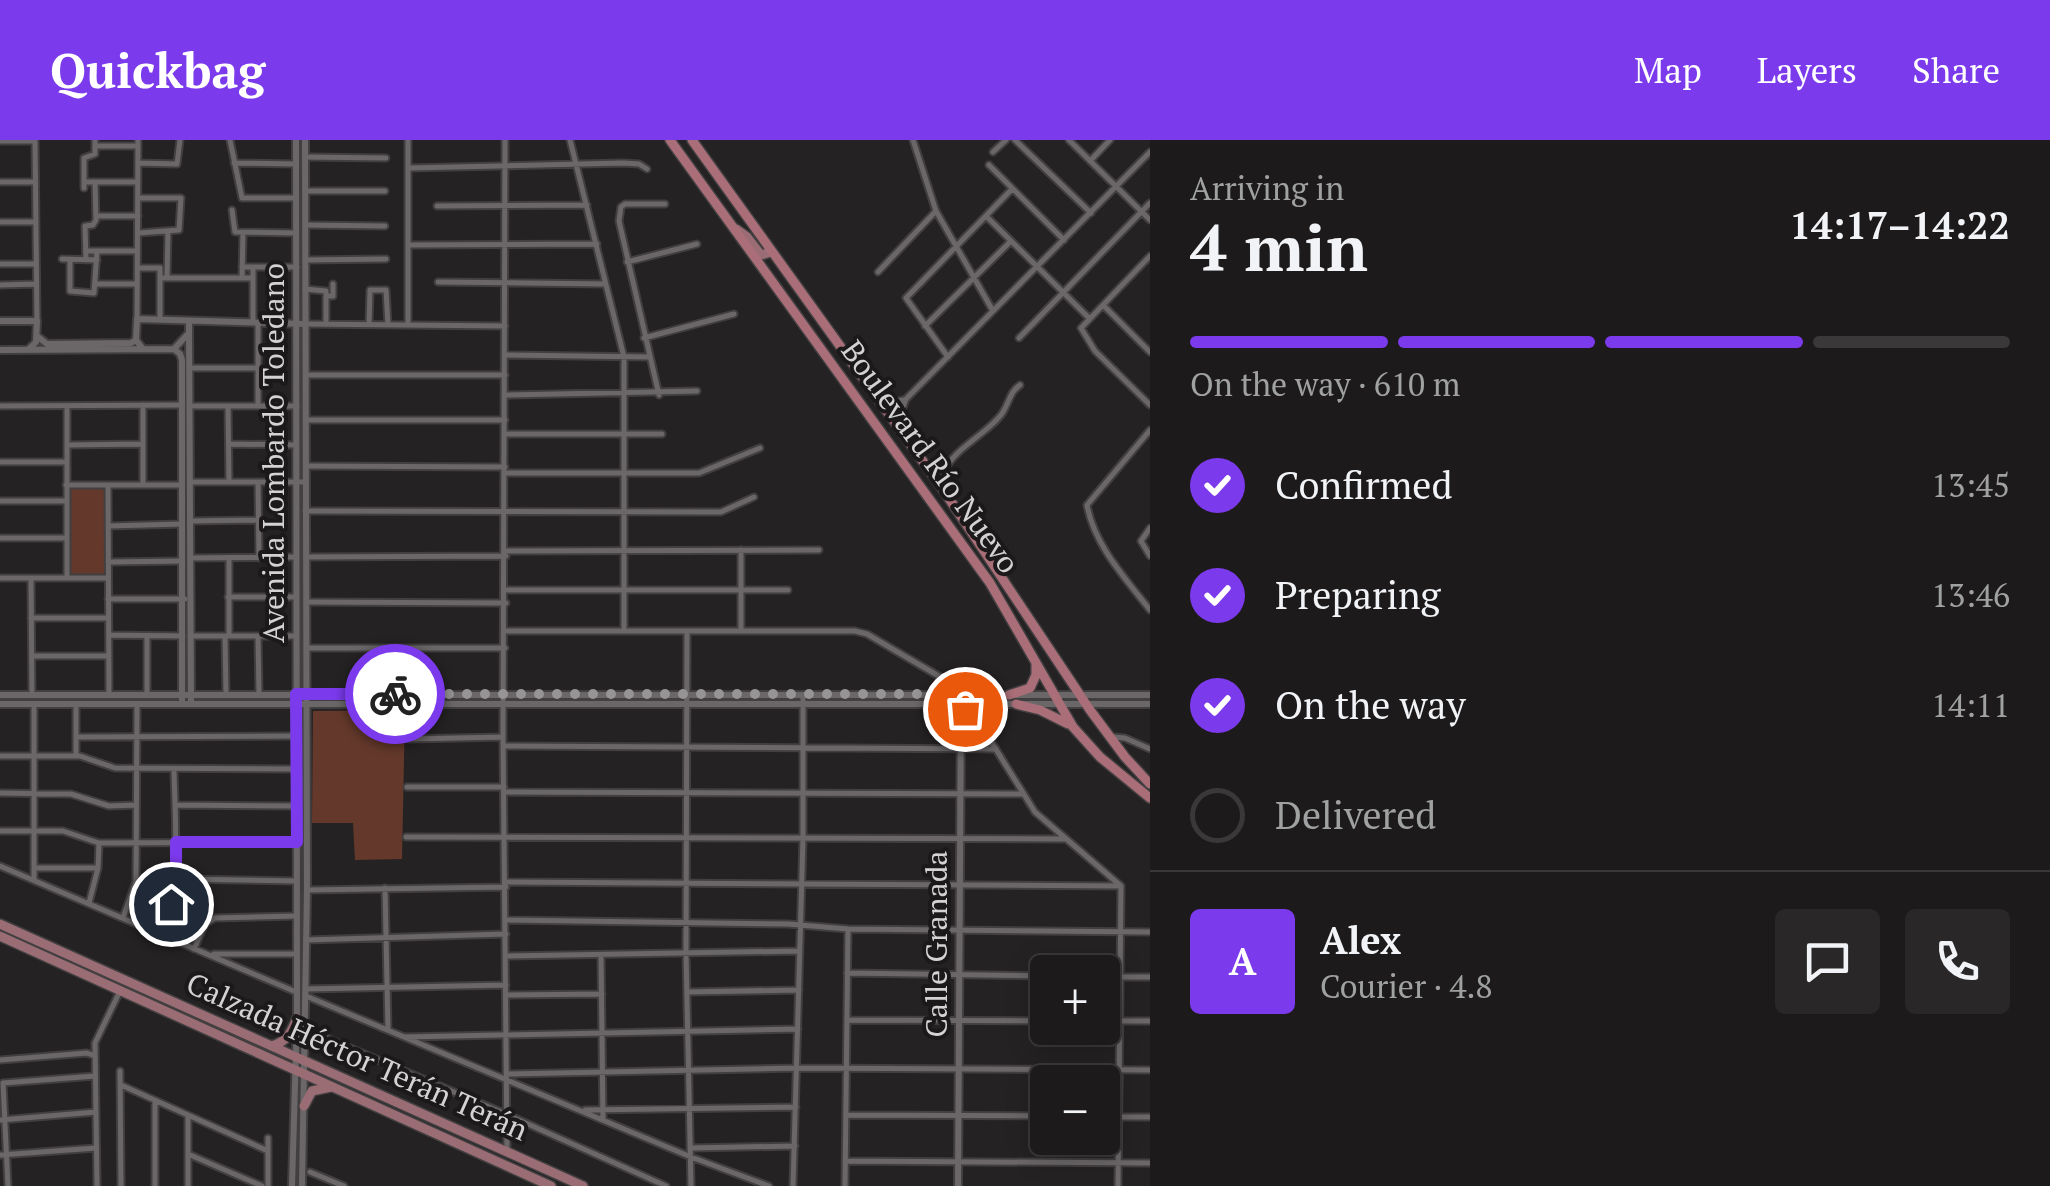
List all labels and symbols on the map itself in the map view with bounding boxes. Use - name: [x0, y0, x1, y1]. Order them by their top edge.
- street label: Avenida Lombardo Toledano: [253, 263, 293, 643]
- street label: Boulevard Río Nuevo: [833, 332, 1029, 581]
- courier: [345, 644, 445, 744]
- pin: [923, 667, 1008, 752]
- street label: Calle Granada: [916, 851, 956, 1038]
- pin: [129, 862, 214, 947]
- street label: Calzada Héctor Terán Terán: [180, 963, 535, 1150]

